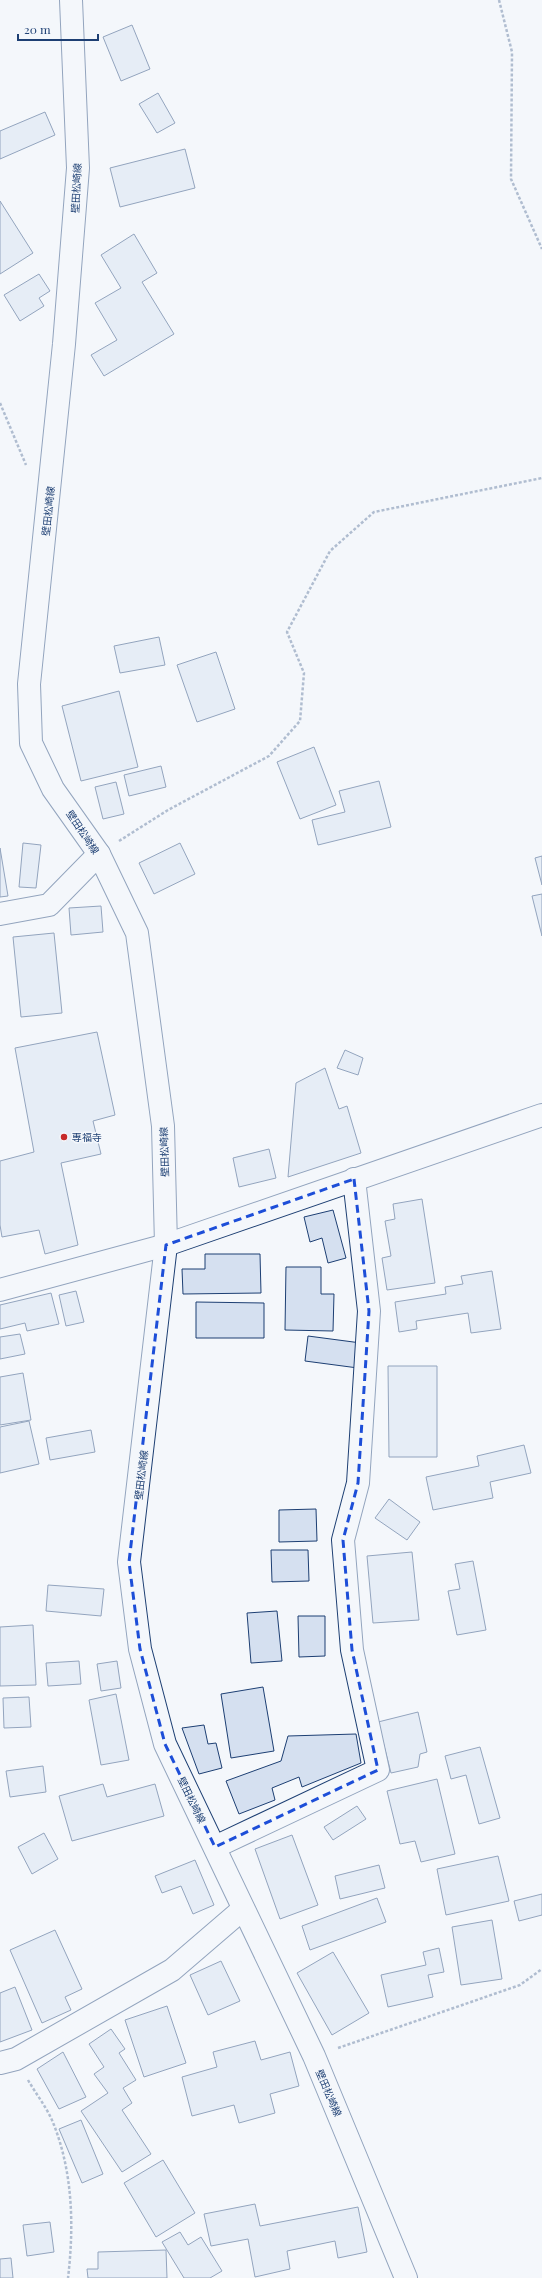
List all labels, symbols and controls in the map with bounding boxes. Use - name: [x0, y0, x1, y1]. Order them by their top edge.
- scale bar: [18, 16, 98, 42]
- text: 20 m: [24, 21, 51, 37]
- street label: 壁田松崎線: [68, 163, 84, 213]
- street label: 壁田松崎線: [38, 485, 58, 537]
- street label: 壁田松崎線: [63, 807, 103, 857]
- street label: 壁田松崎線: [156, 1127, 172, 1177]
- place label: 専福寺: [72, 1130, 102, 1144]
- marker: 専福寺: [59, 1132, 69, 1142]
- street label: 壁田松崎線: [131, 1449, 151, 1501]
- street label: 壁田松崎線: [175, 1774, 209, 1826]
- street label: 壁田松崎線: [313, 2067, 345, 2119]

